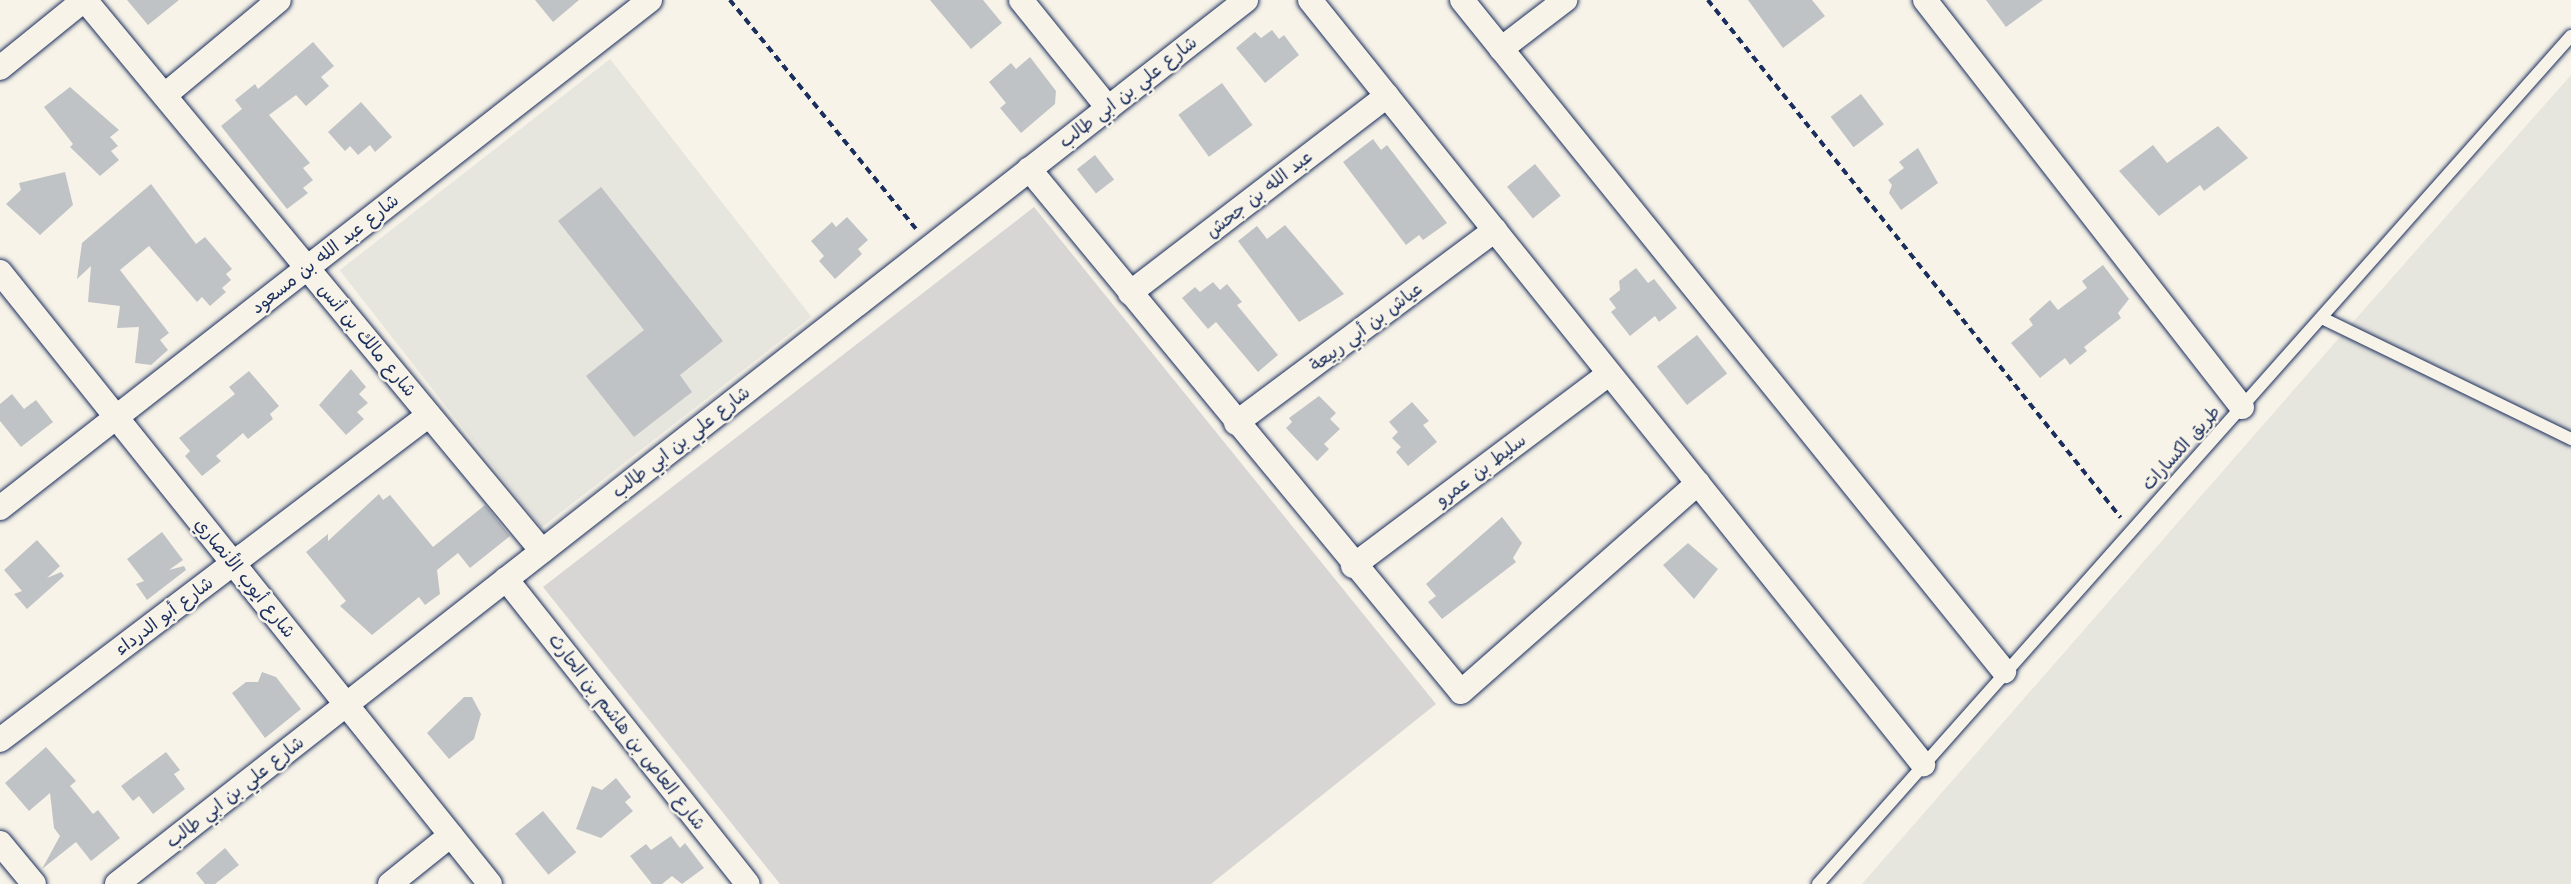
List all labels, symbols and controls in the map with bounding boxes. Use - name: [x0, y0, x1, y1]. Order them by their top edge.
- street label: شارع علي بن ابي طالب: [1055, 31, 1201, 153]
- street label: عبد الله بن جحش: [1201, 146, 1317, 242]
- street label: شارع عبد الله بن مسعود: [247, 190, 403, 318]
- street label: عياش بن أبي ربيعة: [1306, 278, 1426, 376]
- street label: شارع مالك بن أنس: [313, 279, 421, 401]
- street label: شارع علي بن ابي طالب: [608, 381, 754, 503]
- street label: طريق الكسارات: [2137, 401, 2225, 495]
- street label: سليط بن عمرو: [1432, 429, 1530, 511]
- street label: شارع أيوب الأنصاري: [190, 514, 300, 642]
- street label: شارع أبو الدرداء: [111, 572, 217, 660]
- street label: شارع العاص بن هاشم بن الحارث: [544, 630, 710, 834]
- street label: شارع علي بن ابي طالب: [162, 731, 308, 853]

